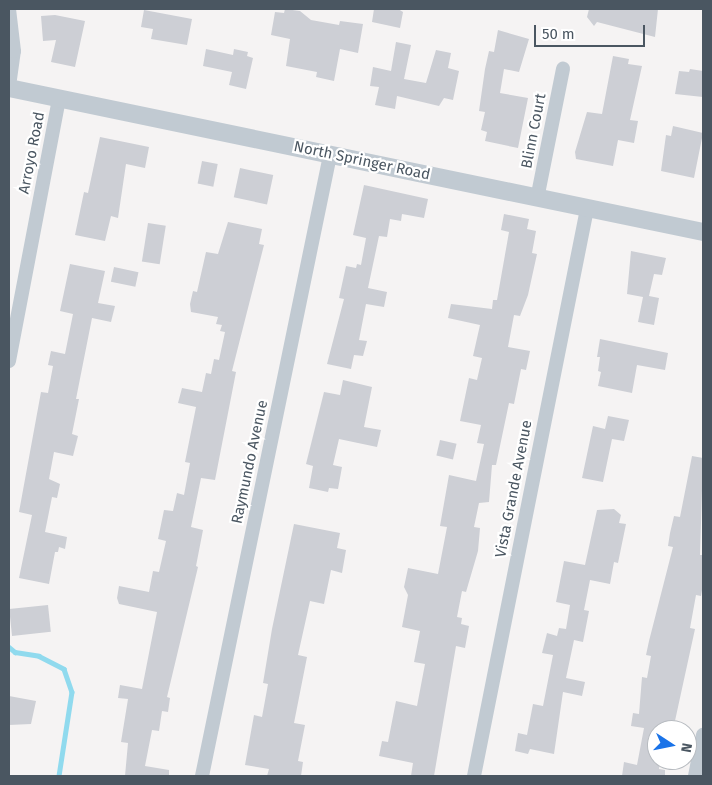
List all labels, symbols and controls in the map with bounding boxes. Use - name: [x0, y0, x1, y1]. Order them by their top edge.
- scale bar: [537, 15, 648, 47]
- text: 50 m: [542, 25, 575, 43]
- street label: Blinn Court: [518, 92, 550, 170]
- street label: Arroyo Road: [15, 111, 49, 195]
- street label: North Springer Road: [292, 138, 432, 184]
- street label: Raymundo Avenue: [228, 398, 272, 526]
- street label: Vista Grande Avenue: [492, 419, 536, 559]
- north arrow: [647, 720, 697, 770]
- text: N: [677, 742, 695, 754]

